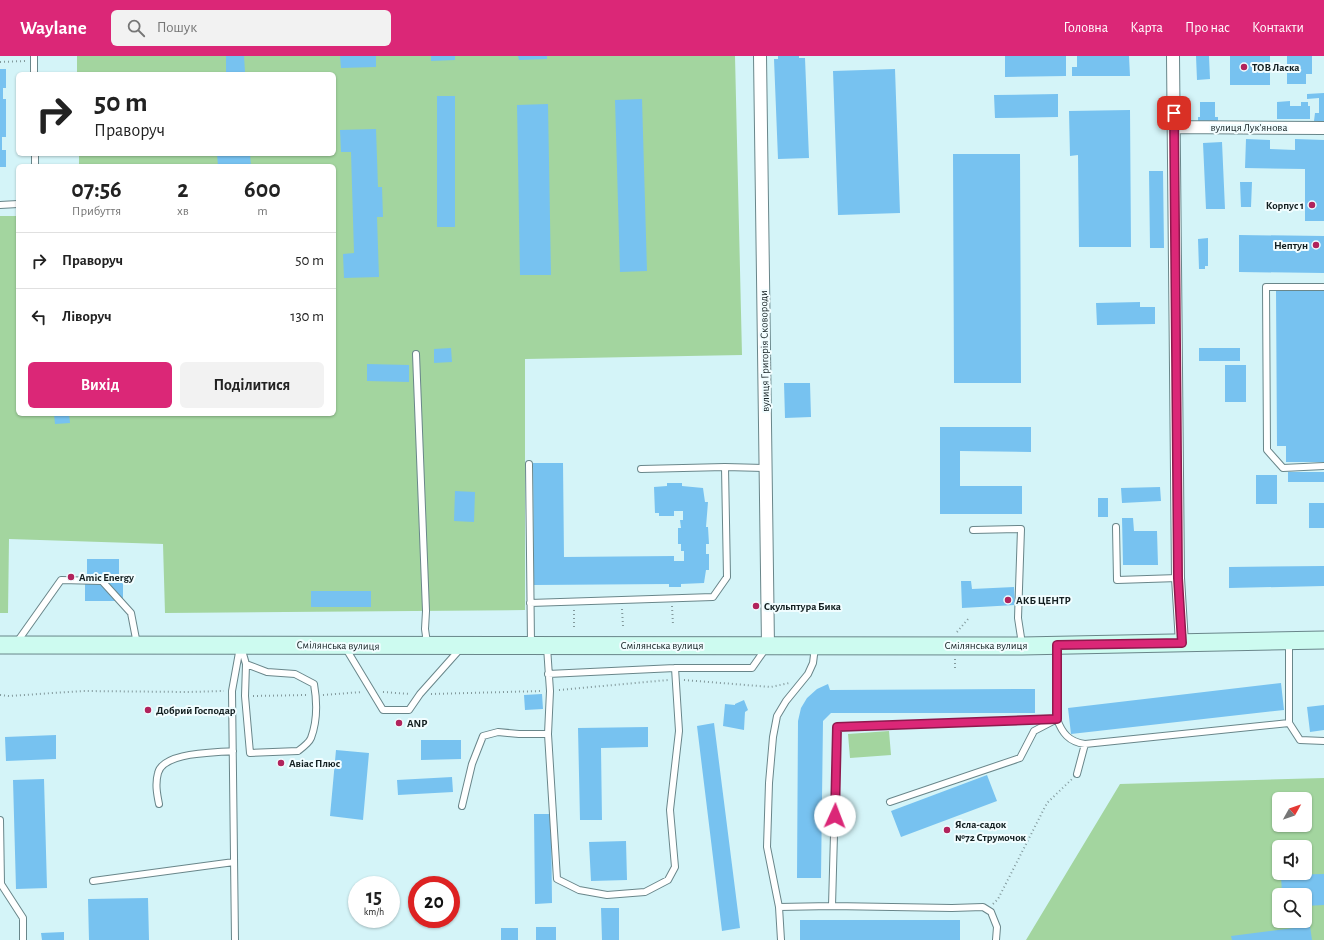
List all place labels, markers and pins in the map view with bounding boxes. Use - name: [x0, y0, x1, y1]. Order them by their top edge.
- marker: ТОВ Ласка: [1239, 62, 1249, 72]
- place label: ТОВ Ласка: [1252, 62, 1299, 73]
- pin: [1157, 96, 1191, 130]
- place label: Корпус 1: [1266, 200, 1304, 211]
- marker: Корпус 1: [1307, 200, 1317, 210]
- place label: Нептун: [1274, 240, 1308, 251]
- marker: Нептун: [1311, 240, 1321, 250]
- marker: Amic Energy: [66, 572, 76, 582]
- place label: Amic Energy: [79, 572, 134, 583]
- marker: АКБ ЦЕНТР: [1003, 595, 1013, 605]
- place label: АКБ ЦЕНТР: [1016, 595, 1071, 606]
- marker: Cкульптура Бика: [751, 601, 761, 611]
- place label: Cкульптура Бика: [764, 601, 841, 612]
- marker: Добрий Господар: [143, 705, 153, 715]
- place label: Добрий Господар: [156, 705, 236, 716]
- marker: ANP: [394, 718, 404, 728]
- place label: ANP: [407, 718, 427, 729]
- marker: Авіас Плюс: [276, 758, 286, 768]
- place label: Авіас Плюс: [289, 758, 341, 769]
- place label: Ясла-садок №72 Струмочок: [955, 819, 1026, 843]
- marker: Ясла-садок №72 Струмочок: [942, 825, 952, 835]

